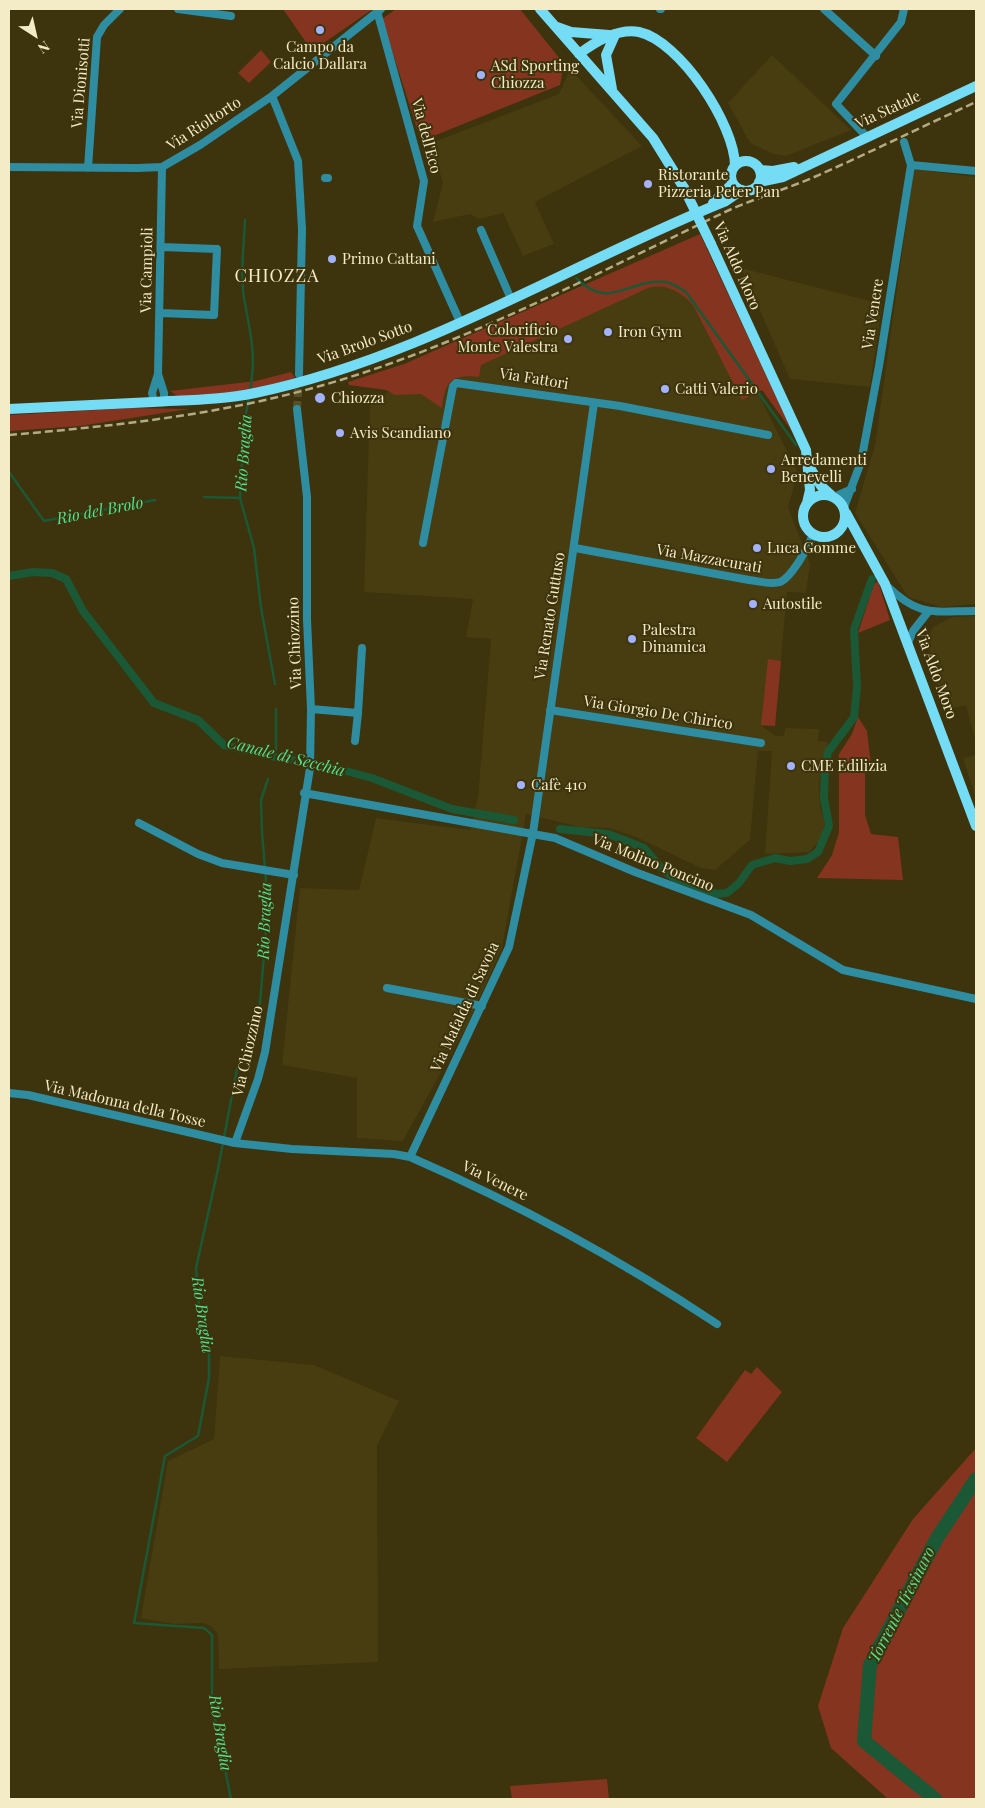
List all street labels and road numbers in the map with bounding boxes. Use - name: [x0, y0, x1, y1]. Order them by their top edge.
- street label: Via Dionisotti: [68, 37, 94, 129]
- street label: Via Statale: [852, 87, 924, 133]
- street label: Via Rioltorto: [164, 93, 244, 155]
- street label: Via dell'Eco: [407, 96, 445, 176]
- street label: Via Aldo Moro: [710, 219, 764, 313]
- street label: Via Campioli: [137, 227, 157, 313]
- street label: Via Venere: [859, 277, 887, 351]
- street label: Via Brolo Sotto: [315, 318, 415, 368]
- street label: Via Fattori: [498, 365, 570, 393]
- street label: Via Mazzacurati: [655, 541, 763, 577]
- street label: Via Renato Guttuso: [531, 551, 569, 681]
- street label: Via Chiozzino: [284, 597, 306, 689]
- street label: Via Aldo Moro: [911, 627, 961, 721]
- street label: Via Giorgio De Chirico: [582, 692, 734, 734]
- street label: Via Molino Poncino: [589, 830, 717, 896]
- street label: Via Mafalda di Savoia: [427, 939, 503, 1075]
- street label: Via Chiozzino: [229, 1004, 267, 1098]
- street label: Via Madonna della Tosse: [43, 1077, 207, 1131]
- street label: Via Venere: [459, 1157, 531, 1205]

